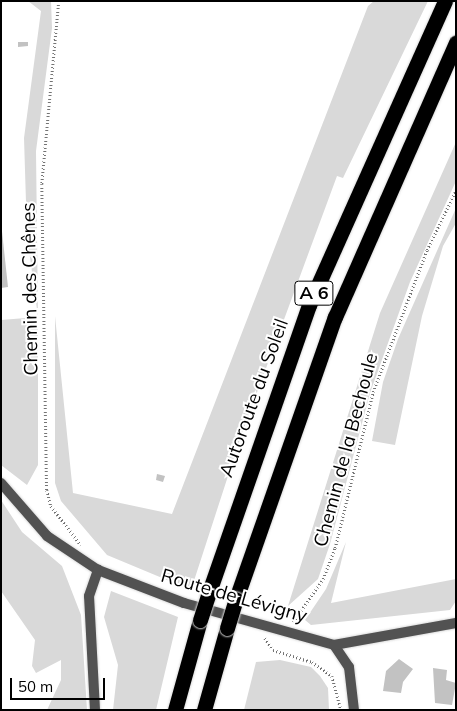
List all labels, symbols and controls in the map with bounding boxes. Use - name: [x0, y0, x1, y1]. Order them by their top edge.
- street label: Chemin des Chênes: [17, 202, 43, 376]
- road number: A 6: [294, 278, 334, 308]
- street label: Autoroute du Soleil: [215, 316, 293, 480]
- street label: Chemin de la Bechoule: [309, 351, 383, 549]
- street label: Route de Lévigny: [158, 564, 310, 628]
- scale bar: [12, 668, 108, 700]
- text: 50 m: [18, 677, 53, 696]

